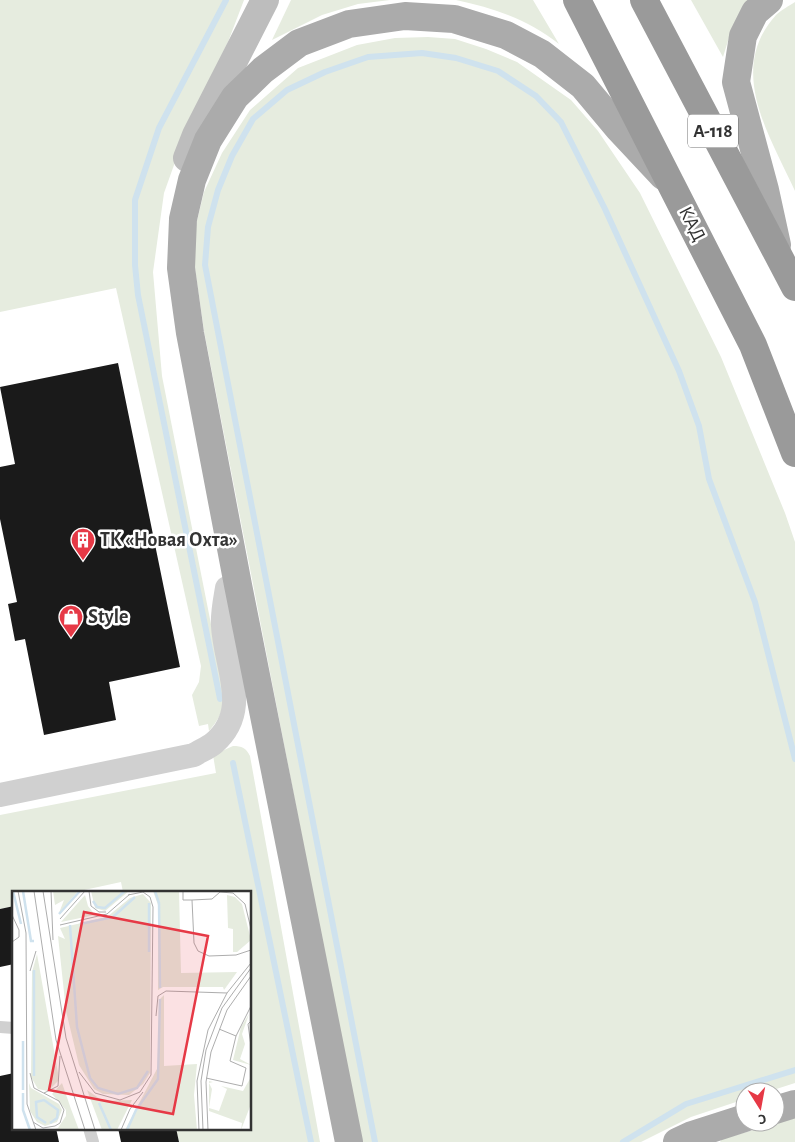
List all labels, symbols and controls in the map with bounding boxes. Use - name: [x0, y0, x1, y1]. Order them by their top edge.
- road number: А-118: [688, 114, 738, 148]
- street label: КАД: [675, 203, 709, 245]
- building icon: ТК «Новая Охта»: [70, 527, 96, 561]
- place label: ТК «Новая Охта»: [100, 530, 238, 550]
- shop icon: Style: [58, 604, 84, 638]
- place label: Style: [88, 607, 128, 627]
- inset map: [12, 891, 251, 1130]
- north arrow: [735, 1082, 785, 1132]
- text: С: [757, 1111, 767, 1126]

